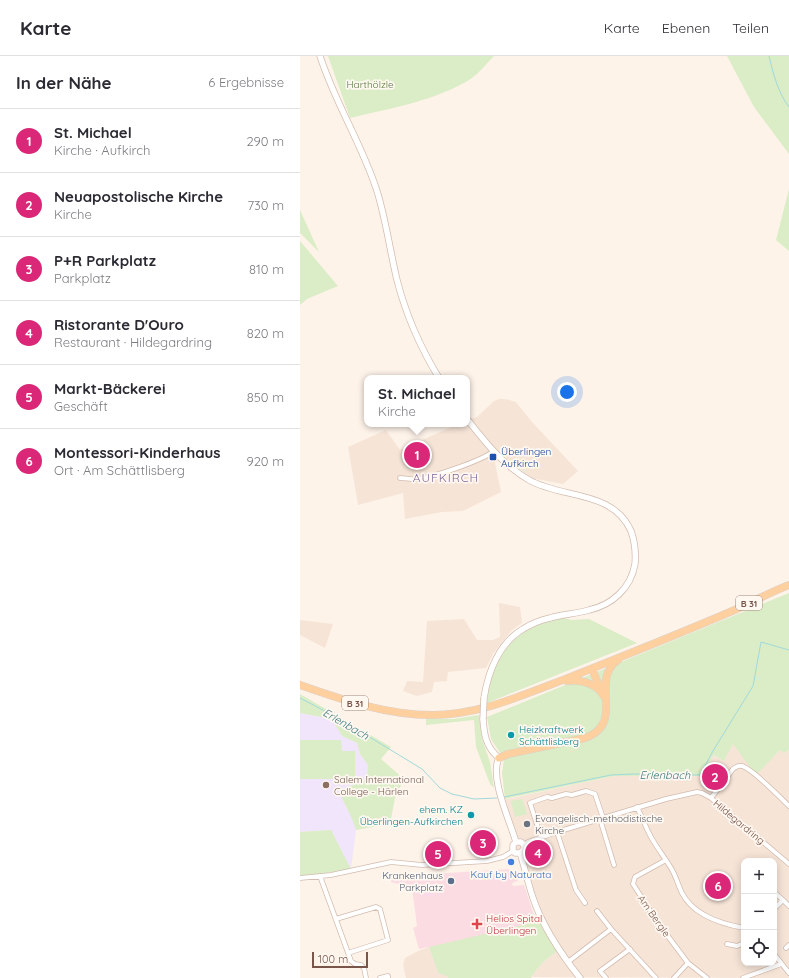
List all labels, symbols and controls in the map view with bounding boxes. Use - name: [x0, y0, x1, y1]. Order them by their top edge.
- text: Karte: [20, 16, 72, 40]
- text: Karte: [604, 19, 640, 37]
- text: Ebenen: [662, 19, 710, 37]
- text: Teilen: [732, 19, 769, 37]
- text: In der Nähe: [16, 72, 112, 93]
- text: 6 Ergebnisse: [208, 74, 284, 90]
- park label: Harthölzle: [346, 78, 394, 91]
- text: St. Michael: [54, 123, 132, 142]
- text: 1: [26, 133, 32, 149]
- text: 290 m: [246, 133, 284, 149]
- text: Kirche · Aufkirch: [54, 142, 150, 158]
- text: Neuapostolische Kirche: [54, 187, 223, 206]
- text: 2: [25, 197, 33, 213]
- text: 730 m: [247, 197, 284, 213]
- text: Kirche: [54, 206, 92, 222]
- text: P+R Parkplatz: [54, 251, 156, 270]
- text: 3: [26, 261, 32, 277]
- text: 810 m: [249, 261, 284, 277]
- text: Parkplatz: [54, 270, 111, 286]
- text: Ristorante D'Ouro: [54, 315, 184, 334]
- text: 4: [25, 325, 33, 341]
- text: 820 m: [247, 325, 284, 341]
- text: Restaurant · Hildegardring: [54, 334, 212, 350]
- popup: [364, 375, 470, 427]
- text: Markt-Bäckerei: [54, 379, 166, 398]
- your location: [557, 382, 577, 402]
- text: St. Michael: [378, 384, 456, 403]
- text: 5: [25, 389, 33, 405]
- text: 850 m: [247, 389, 284, 405]
- text: Geschäft: [54, 398, 108, 414]
- text: Kirche: [378, 403, 416, 419]
- pin: 1: [404, 440, 430, 470]
- text: Montessori-Kinderhaus: [54, 443, 221, 462]
- place label: Überlingen Aufkirch: [501, 445, 551, 470]
- marker: Überlingen Aufkirch: [488, 452, 498, 462]
- text: 6: [25, 453, 33, 469]
- text: 920 m: [246, 453, 284, 469]
- text: Ort · Am Schättlisberg: [54, 462, 185, 478]
- district label: AUFKIRCH: [413, 470, 479, 485]
- road number: B 31: [736, 596, 762, 610]
- road number: B 31: [342, 696, 368, 710]
- water label: Erlenbach: [321, 705, 372, 743]
- place label: Heizkraftwerk Schättlisberg: [519, 723, 584, 748]
- marker: Heizkraftwerk Schättlisberg: [506, 730, 516, 740]
- pin: 2: [702, 762, 728, 792]
- water label: Erlenbach: [640, 768, 691, 782]
- place label: Salem International College - Härlen: [334, 773, 424, 798]
- marker: Salem International College - Härlen: [321, 780, 331, 790]
- street label: Hildegardring: [711, 797, 767, 847]
- place label: ehem. KZ Überlingen-Aufkirchen: [360, 803, 463, 828]
- marker: ehem. KZ Überlingen-Aufkirchen: [466, 810, 476, 820]
- place label: Evangelisch-methodistische Kirche: [535, 812, 663, 837]
- marker: Evangelisch-methodistische Kirche: [522, 819, 532, 829]
- pin: 3: [470, 828, 496, 858]
- pin: 4: [525, 838, 551, 868]
- pin: 5: [425, 839, 451, 869]
- marker: Kauf by Naturata: [506, 857, 516, 867]
- map controls: [741, 858, 777, 966]
- button: +: [741, 858, 777, 894]
- place label: Kauf by Naturata: [471, 868, 551, 881]
- place label: Krankenhaus Parkplatz: [382, 869, 443, 894]
- pin: 6: [705, 871, 731, 901]
- marker: Krankenhaus Parkplatz: [446, 876, 456, 886]
- street label: Am Bergle: [635, 893, 673, 940]
- button: −: [741, 894, 777, 930]
- place label: Helios Spital Überlingen: [486, 912, 542, 937]
- marker: Helios Spital Überlingen: [471, 918, 483, 930]
- button: locate: [741, 930, 777, 966]
- scale bar: [312, 950, 368, 969]
- text: 100 m: [318, 952, 348, 966]

